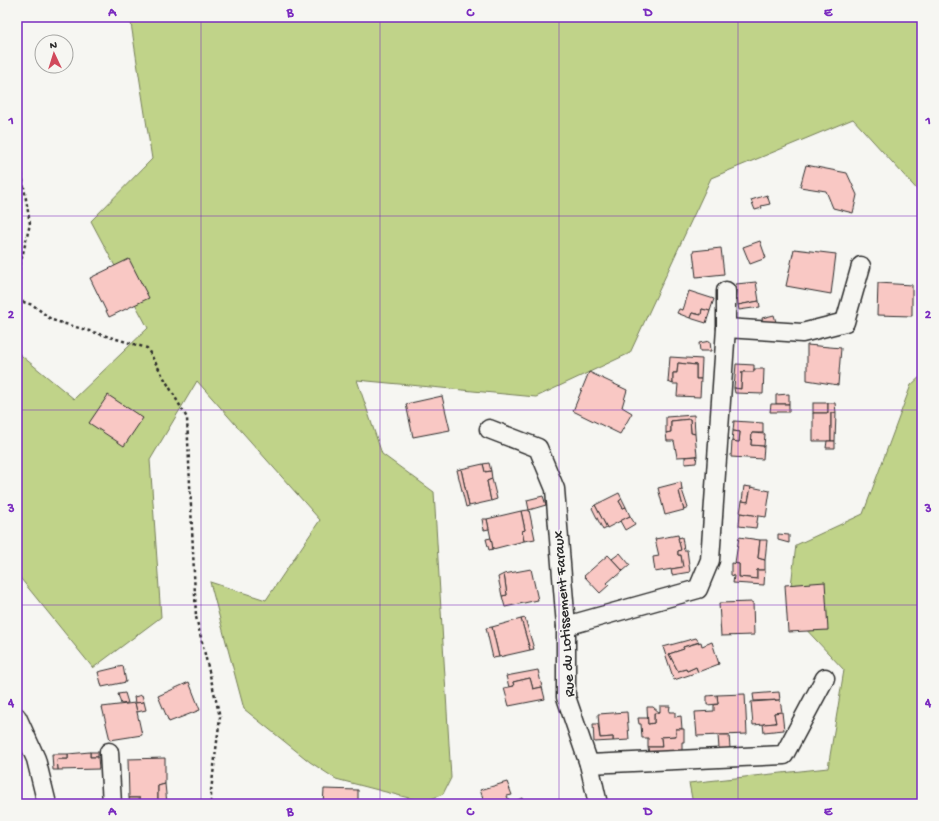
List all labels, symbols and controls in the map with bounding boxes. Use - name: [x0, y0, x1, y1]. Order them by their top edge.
- text: A: [107, 6, 117, 21]
- text: B: [286, 6, 295, 21]
- text: C: [465, 6, 475, 21]
- text: D: [643, 6, 653, 21]
- text: E: [824, 6, 833, 21]
- north arrow: [34, 34, 74, 74]
- text: N: [49, 40, 57, 52]
- text: 1: [7, 114, 14, 129]
- text: 1: [924, 114, 931, 129]
- text: 2: [8, 308, 15, 323]
- text: 2: [925, 308, 932, 323]
- text: 3: [7, 502, 15, 517]
- text: 3: [924, 502, 932, 517]
- street label: Rue du Lotissement Faraux: [550, 530, 580, 698]
- text: 4: [7, 696, 15, 711]
- text: 4: [924, 696, 932, 711]
- text: A: [107, 805, 117, 820]
- text: B: [286, 805, 295, 820]
- text: C: [465, 805, 475, 820]
- text: D: [643, 805, 653, 820]
- text: E: [824, 805, 833, 820]

